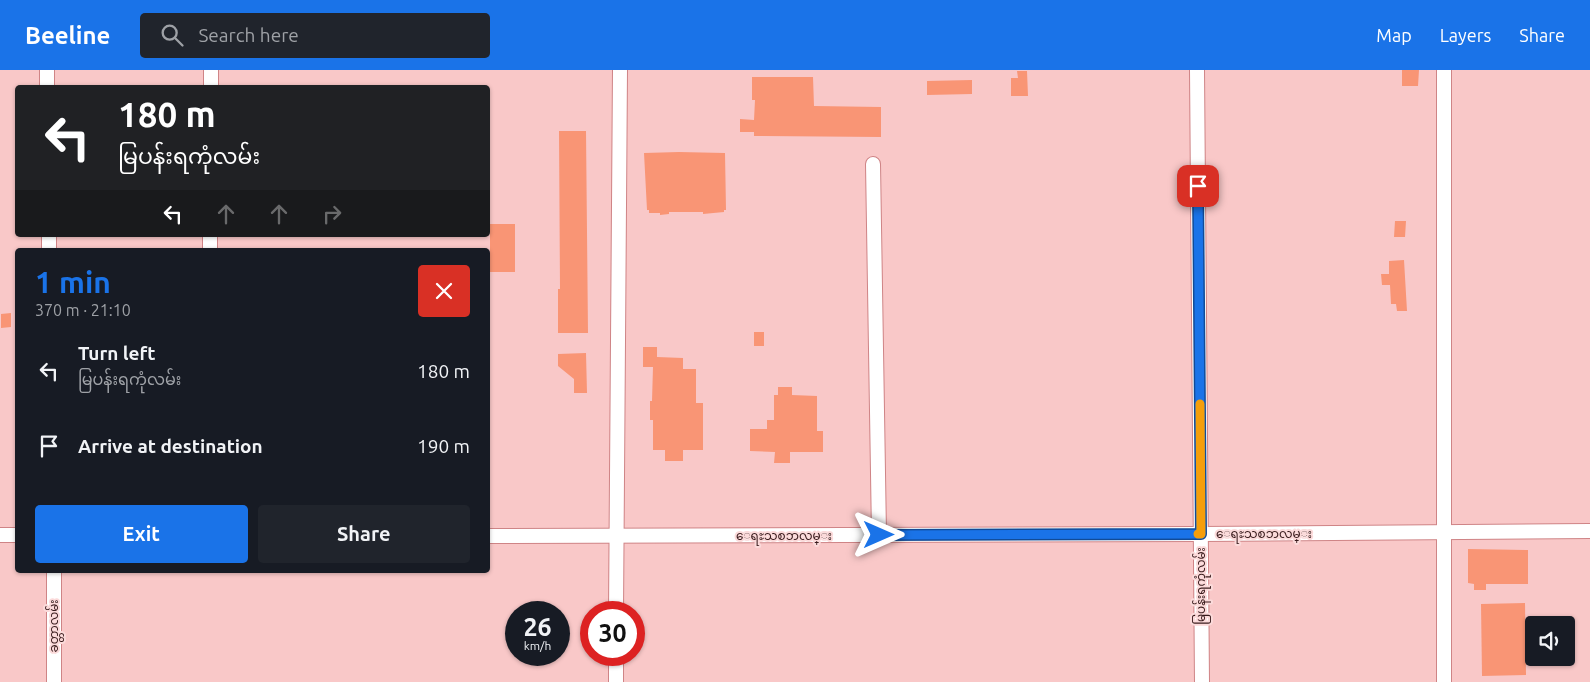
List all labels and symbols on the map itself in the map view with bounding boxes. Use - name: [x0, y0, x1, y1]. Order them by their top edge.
- pin: [1177, 165, 1219, 207]
- position arrow: [852, 508, 904, 560]
- street label: ေရႊသစၥာလမ္း: [1216, 527, 1312, 544]
- street label: ေရႊသစၥာလမ္း: [736, 529, 832, 546]
- street label: မြပန်းရကုံလမ်း: [1192, 547, 1211, 625]
- street label: ခတ္တာလမ်း: [45, 600, 64, 652]
- speed limit sign: 30: [580, 601, 645, 666]

